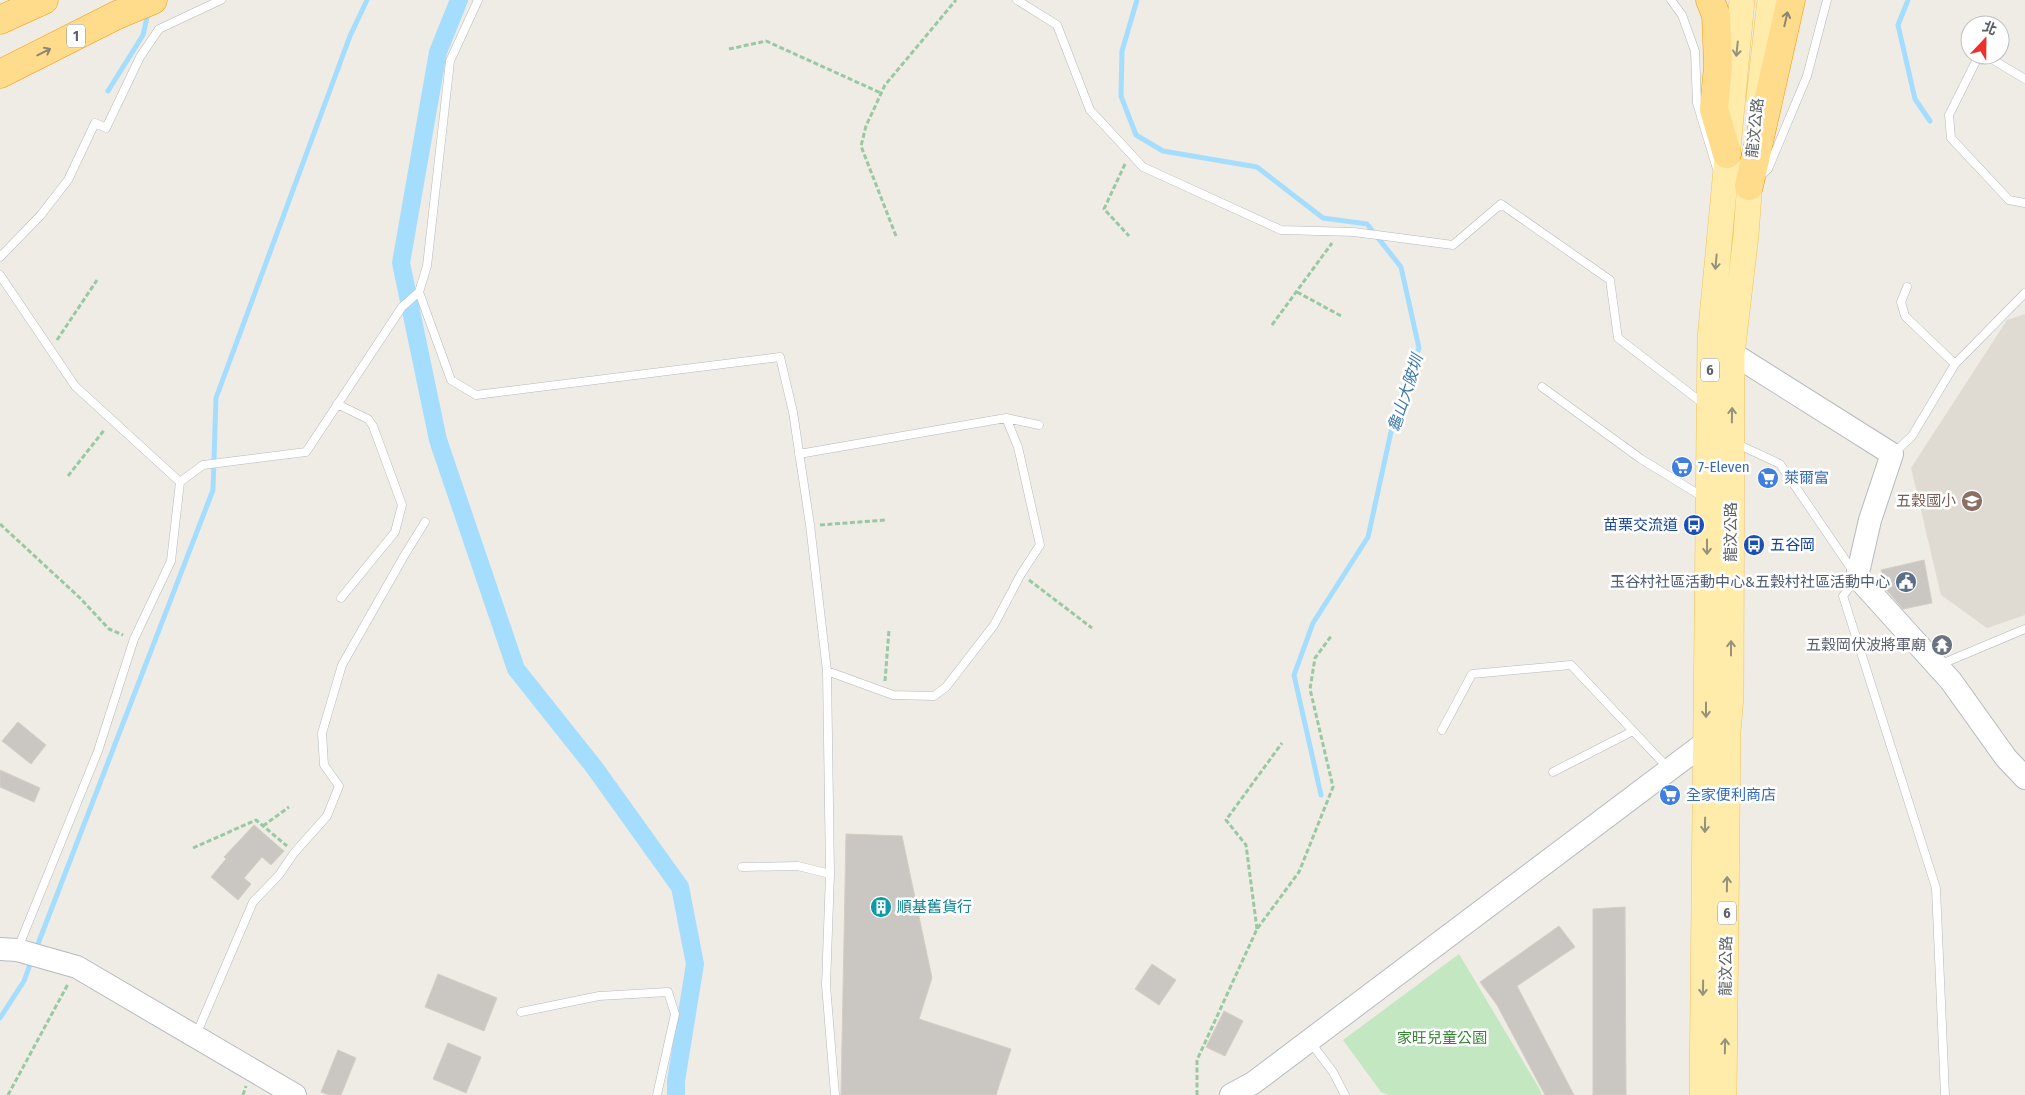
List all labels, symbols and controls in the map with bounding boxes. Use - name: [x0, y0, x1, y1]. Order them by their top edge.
- one-way arrow: [1782, 12, 1791, 28]
- north arrow: [1960, 15, 2010, 65]
- text: 北: [1980, 18, 1999, 39]
- road number: 1: [67, 24, 85, 48]
- one-way arrow: [1732, 40, 1742, 56]
- one-way arrow: [36, 47, 51, 57]
- street label: 龍汶公路: [1743, 97, 1767, 159]
- one-way arrow: [1712, 254, 1721, 270]
- water label: 龜山大陂圳: [1384, 350, 1427, 434]
- road number: 6: [1701, 358, 1719, 382]
- one-way arrow: [1727, 408, 1736, 424]
- supermarket icon: 7-Eleven: [1670, 455, 1694, 479]
- place label: 7-Eleven: [1698, 458, 1750, 476]
- supermarket icon: 萊爾富: [1756, 466, 1780, 490]
- place label: 萊爾富: [1784, 469, 1829, 487]
- school or university icon: 五穀國小: [1960, 489, 1984, 513]
- place label: 五穀國小: [1896, 492, 1956, 510]
- street label: 龍汶公路: [1722, 502, 1740, 562]
- bus stop icon: 苗栗交流道: [1682, 513, 1706, 537]
- place label: 苗栗交流道: [1603, 516, 1678, 534]
- bus stop icon: 五谷岡: [1742, 533, 1766, 557]
- place label: 五谷岡: [1770, 536, 1815, 554]
- one-way arrow: [1702, 538, 1712, 555]
- public building icon: 玉谷村社區活動中心&五穀村社區活動中心: [1894, 570, 1918, 594]
- place label: 玉谷村社區活動中心&五穀村社區活動中心: [1610, 573, 1890, 591]
- temple icon: 五穀岡伏波將軍廟: [1930, 633, 1954, 657]
- place label: 五穀岡伏波將軍廟: [1806, 636, 1926, 654]
- one-way arrow: [1726, 640, 1736, 656]
- one-way arrow: [1701, 701, 1711, 717]
- supermarket icon: 全家便利商店: [1658, 783, 1682, 807]
- place label: 全家便利商店: [1686, 786, 1776, 804]
- one-way arrow: [1700, 817, 1710, 833]
- one-way arrow: [1722, 876, 1732, 892]
- building icon: 順基舊貨行: [869, 895, 893, 919]
- place label: 順基舊貨行: [897, 898, 972, 916]
- road number: 6: [1718, 901, 1736, 924]
- street label: 龍汶公路: [1716, 936, 1736, 996]
- one-way arrow: [1698, 980, 1708, 996]
- park label: 家旺兒童公園: [1397, 1029, 1487, 1047]
- one-way arrow: [1720, 1039, 1730, 1055]

